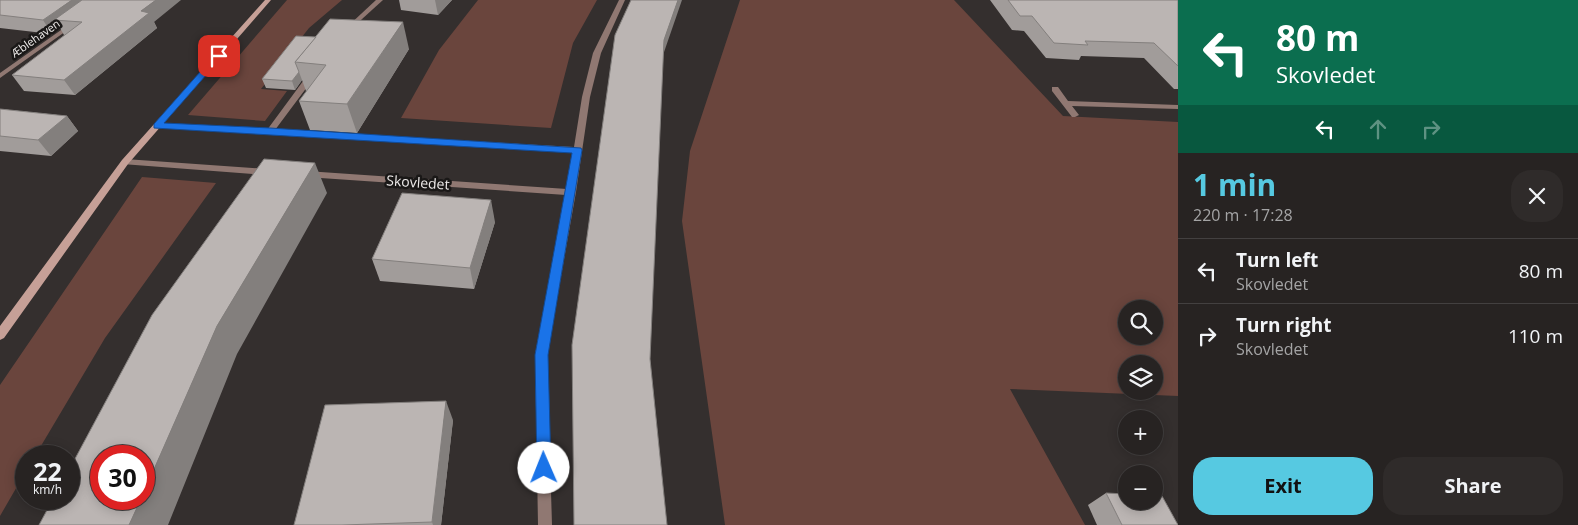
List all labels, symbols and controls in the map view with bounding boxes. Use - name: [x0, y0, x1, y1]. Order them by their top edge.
- text: 80 m: [1276, 14, 1359, 61]
- street label: Æblehaven: [7, 16, 62, 61]
- icon: left: [1193, 20, 1258, 85]
- pin: [198, 35, 240, 77]
- icon: arrive: [205, 42, 233, 70]
- text: Skovledet: [1276, 59, 1375, 89]
- icon: left: [1311, 115, 1339, 143]
- icon: ahead: [1364, 115, 1392, 143]
- icon: right: [1417, 115, 1445, 143]
- text: 1 min: [1193, 164, 1276, 205]
- street label: Skovledet: [386, 170, 450, 194]
- button: close: [1511, 170, 1563, 222]
- text: 220 m · 17:28: [1193, 204, 1293, 226]
- text: Turn left: [1236, 247, 1318, 273]
- icon: left: [1193, 257, 1221, 285]
- text: 80 m: [1519, 258, 1563, 284]
- text: Skovledet: [1236, 273, 1308, 295]
- map controls: [1118, 300, 1163, 510]
- button: search: [1118, 300, 1163, 345]
- text: Turn right: [1236, 312, 1331, 338]
- icon: right: [1193, 322, 1221, 350]
- text: 110 m: [1508, 323, 1563, 349]
- text: Skovledet: [1236, 338, 1308, 360]
- button: layers: [1118, 355, 1163, 400]
- button: +: [1118, 410, 1163, 455]
- position arrow: [517, 441, 569, 493]
- speed limit sign: 30: [90, 445, 155, 510]
- text: 22: [33, 454, 62, 488]
- button: Exit: [1193, 457, 1373, 515]
- button: Share: [1383, 457, 1563, 515]
- button: −: [1118, 465, 1163, 510]
- text: km/h: [33, 481, 62, 498]

